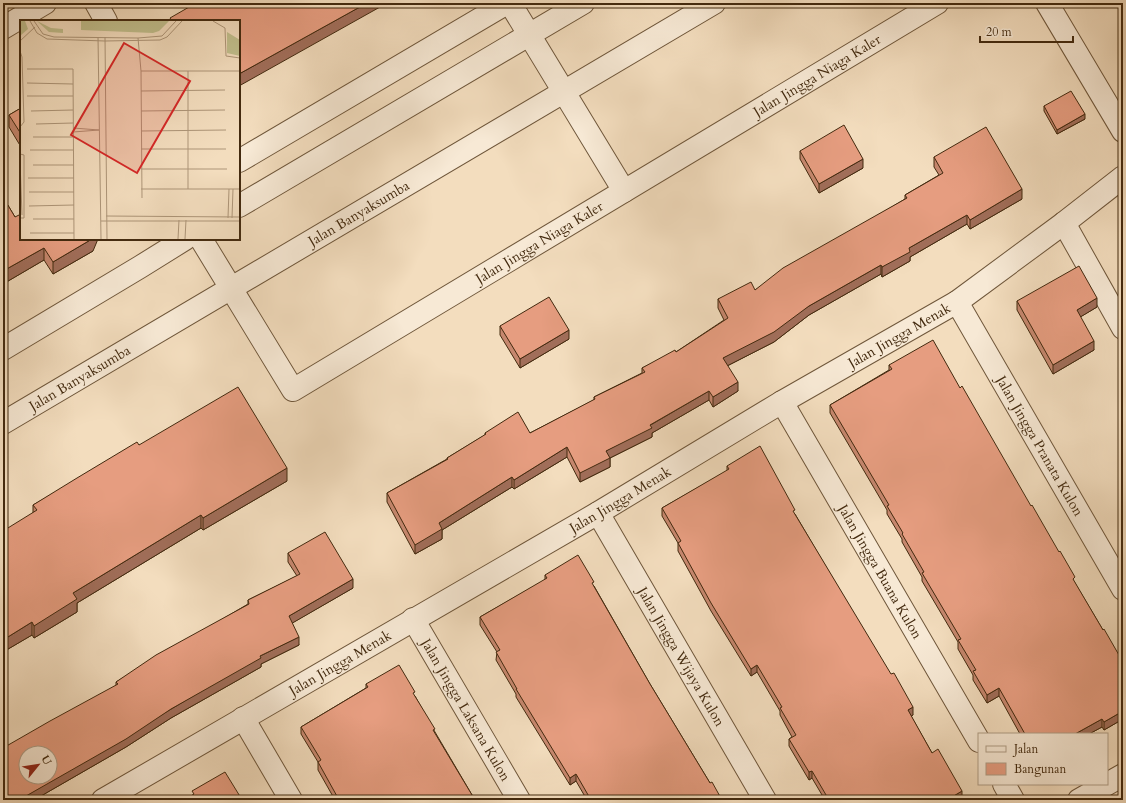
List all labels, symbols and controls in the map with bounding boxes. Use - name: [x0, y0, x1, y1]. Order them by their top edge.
- scale bar: [980, 18, 1073, 44]
- inset map: [20, 20, 240, 240]
- text: 20 m: [986, 24, 1013, 40]
- street label: Jalan Jingga Niaga Kaler: [748, 30, 885, 122]
- street label: Jalan Banyaksumba: [303, 176, 413, 252]
- street label: Jalan Jingga Niaga Kaler: [470, 196, 607, 289]
- street label: Jalan Jingga Menak: [843, 298, 955, 373]
- street label: Jalan Banyaksumba: [24, 341, 134, 416]
- street label: Jalan Jingga Pranata Kulon: [991, 370, 1088, 520]
- street label: Jalan Jingga Menak: [564, 462, 675, 539]
- street label: Jalan Jingga Buana Kulon: [832, 499, 927, 643]
- street label: Jalan Jingga Wijaya Kulon: [632, 582, 729, 730]
- street label: Jalan Jingga Menak: [284, 626, 395, 701]
- street label: Jalan Jingga Laksana Kulon: [415, 633, 515, 785]
- legend: [978, 733, 1108, 785]
- text: Jalan: [1012, 741, 1038, 757]
- north arrow: [18, 745, 58, 785]
- text: U: [37, 753, 55, 768]
- text: Bangunan: [1014, 761, 1066, 777]

